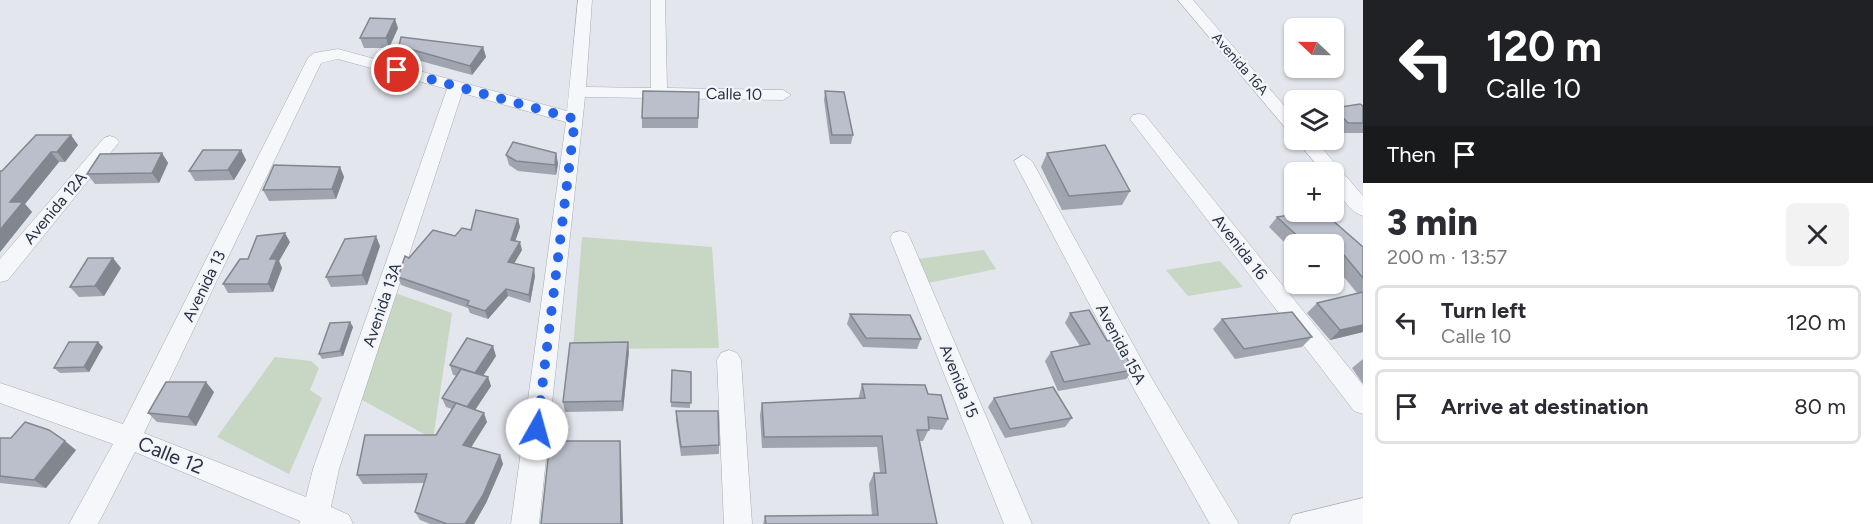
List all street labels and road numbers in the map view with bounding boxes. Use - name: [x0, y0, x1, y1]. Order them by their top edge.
- street label: Avenida 16A: [1208, 29, 1272, 99]
- street label: Calle 10: [706, 84, 762, 104]
- street label: Avenida 12A: [19, 168, 91, 248]
- street label: Avenida 16: [1209, 211, 1271, 283]
- street label: Avenida 13: [179, 247, 229, 325]
- street label: Avenida 13A: [359, 260, 405, 350]
- street label: Avenida 15A: [1092, 301, 1150, 388]
- street label: Avenida 15: [936, 342, 982, 420]
- street label: Calle 12: [135, 431, 207, 479]

